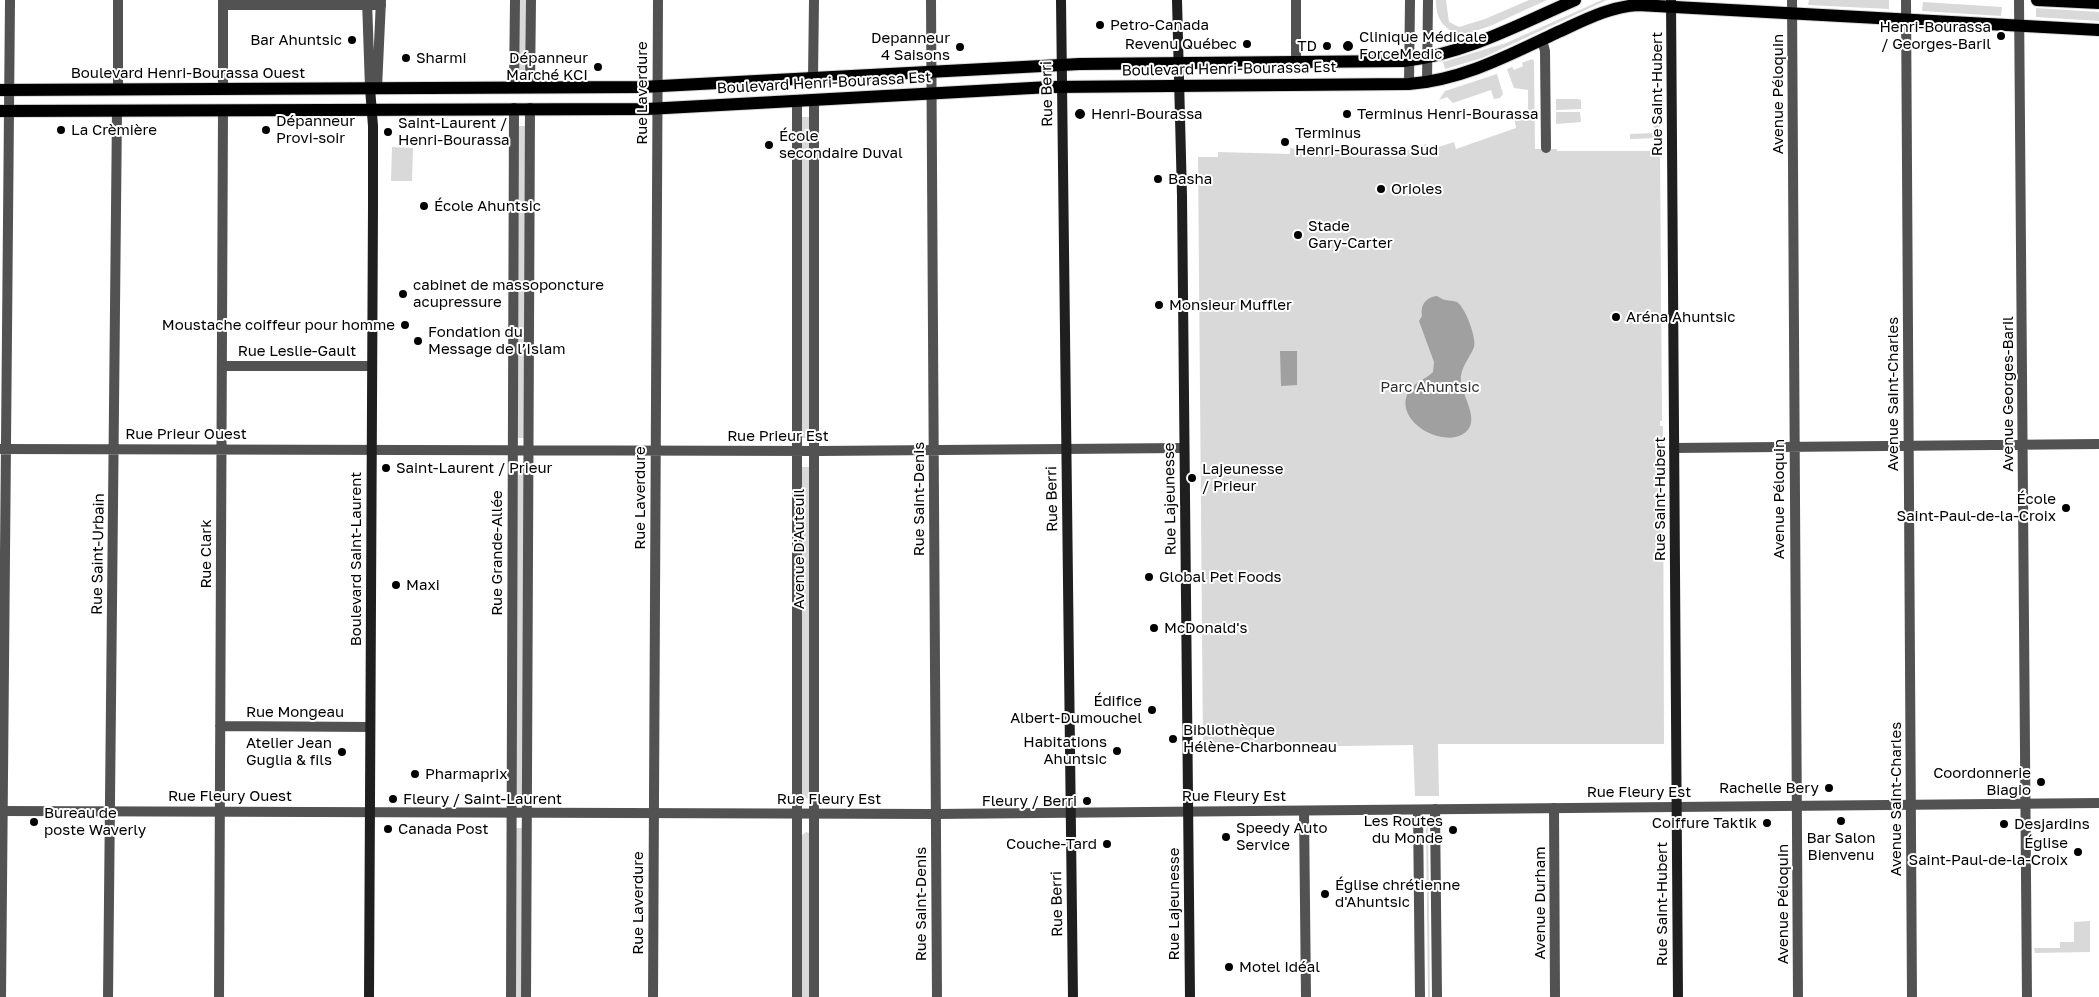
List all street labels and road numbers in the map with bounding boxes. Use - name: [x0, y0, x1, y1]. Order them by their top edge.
- street label: Rue Saint-Hubert: [1648, 32, 1666, 156]
- street label: Avenue Péloquin: [1769, 34, 1787, 154]
- street label: Rue Laverdure: [633, 41, 651, 145]
- street label: Boulevard Henri-Bourassa Est: [1122, 58, 1336, 80]
- street label: Rue Berri: [1037, 61, 1057, 127]
- street label: Boulevard Henri-Bourassa Ouest: [71, 64, 305, 82]
- street label: Boulevard Henri-Bourassa Est: [716, 68, 932, 98]
- street label: Avenue Georges-Baril: [1999, 316, 2017, 472]
- street label: Avenue Saint-Charles: [1884, 317, 1902, 471]
- street label: Rue Leslie-Gault: [238, 342, 356, 360]
- street label: Rue Prieur Ouest: [125, 425, 247, 443]
- street label: Rue Prieur Est: [727, 427, 829, 445]
- street label: Rue Saint-Hubert: [1651, 437, 1669, 561]
- street label: Avenue Péloquin: [1770, 439, 1788, 559]
- street label: Rue Saint-Denis: [910, 442, 928, 556]
- street label: Rue Lajeunesse: [1160, 442, 1180, 556]
- street label: Rue Laverdure: [631, 446, 649, 550]
- street label: Rue Berri: [1042, 466, 1062, 532]
- street label: Boulevard Saint-Laurent: [347, 472, 365, 646]
- street label: Avenue D'Auteuil: [790, 489, 808, 609]
- street label: Rue Grande-Allée: [488, 490, 506, 616]
- street label: Rue Saint-Urbain: [88, 493, 108, 615]
- street label: Rue Clark: [197, 519, 215, 589]
- street label: Rue Mongeau: [246, 703, 344, 721]
- street label: Avenue Saint-Charles: [1887, 722, 1905, 876]
- street label: Rue Fleury Est: [1587, 783, 1691, 801]
- street label: Rue Fleury Ouest: [168, 787, 292, 805]
- street label: Rue Fleury Est: [1182, 787, 1286, 805]
- street label: Rue Fleury Est: [777, 790, 881, 808]
- street label: Rue Saint-Hubert: [1653, 842, 1671, 966]
- street label: Avenue Péloquin: [1774, 844, 1792, 964]
- street label: Avenue Durham: [1531, 846, 1549, 960]
- street label: Rue Saint-Denis: [912, 847, 930, 961]
- street label: Rue Lajeunesse: [1165, 848, 1183, 960]
- street label: Rue Laverdure: [629, 851, 647, 955]
- street label: Rue Berri: [1047, 871, 1067, 937]

